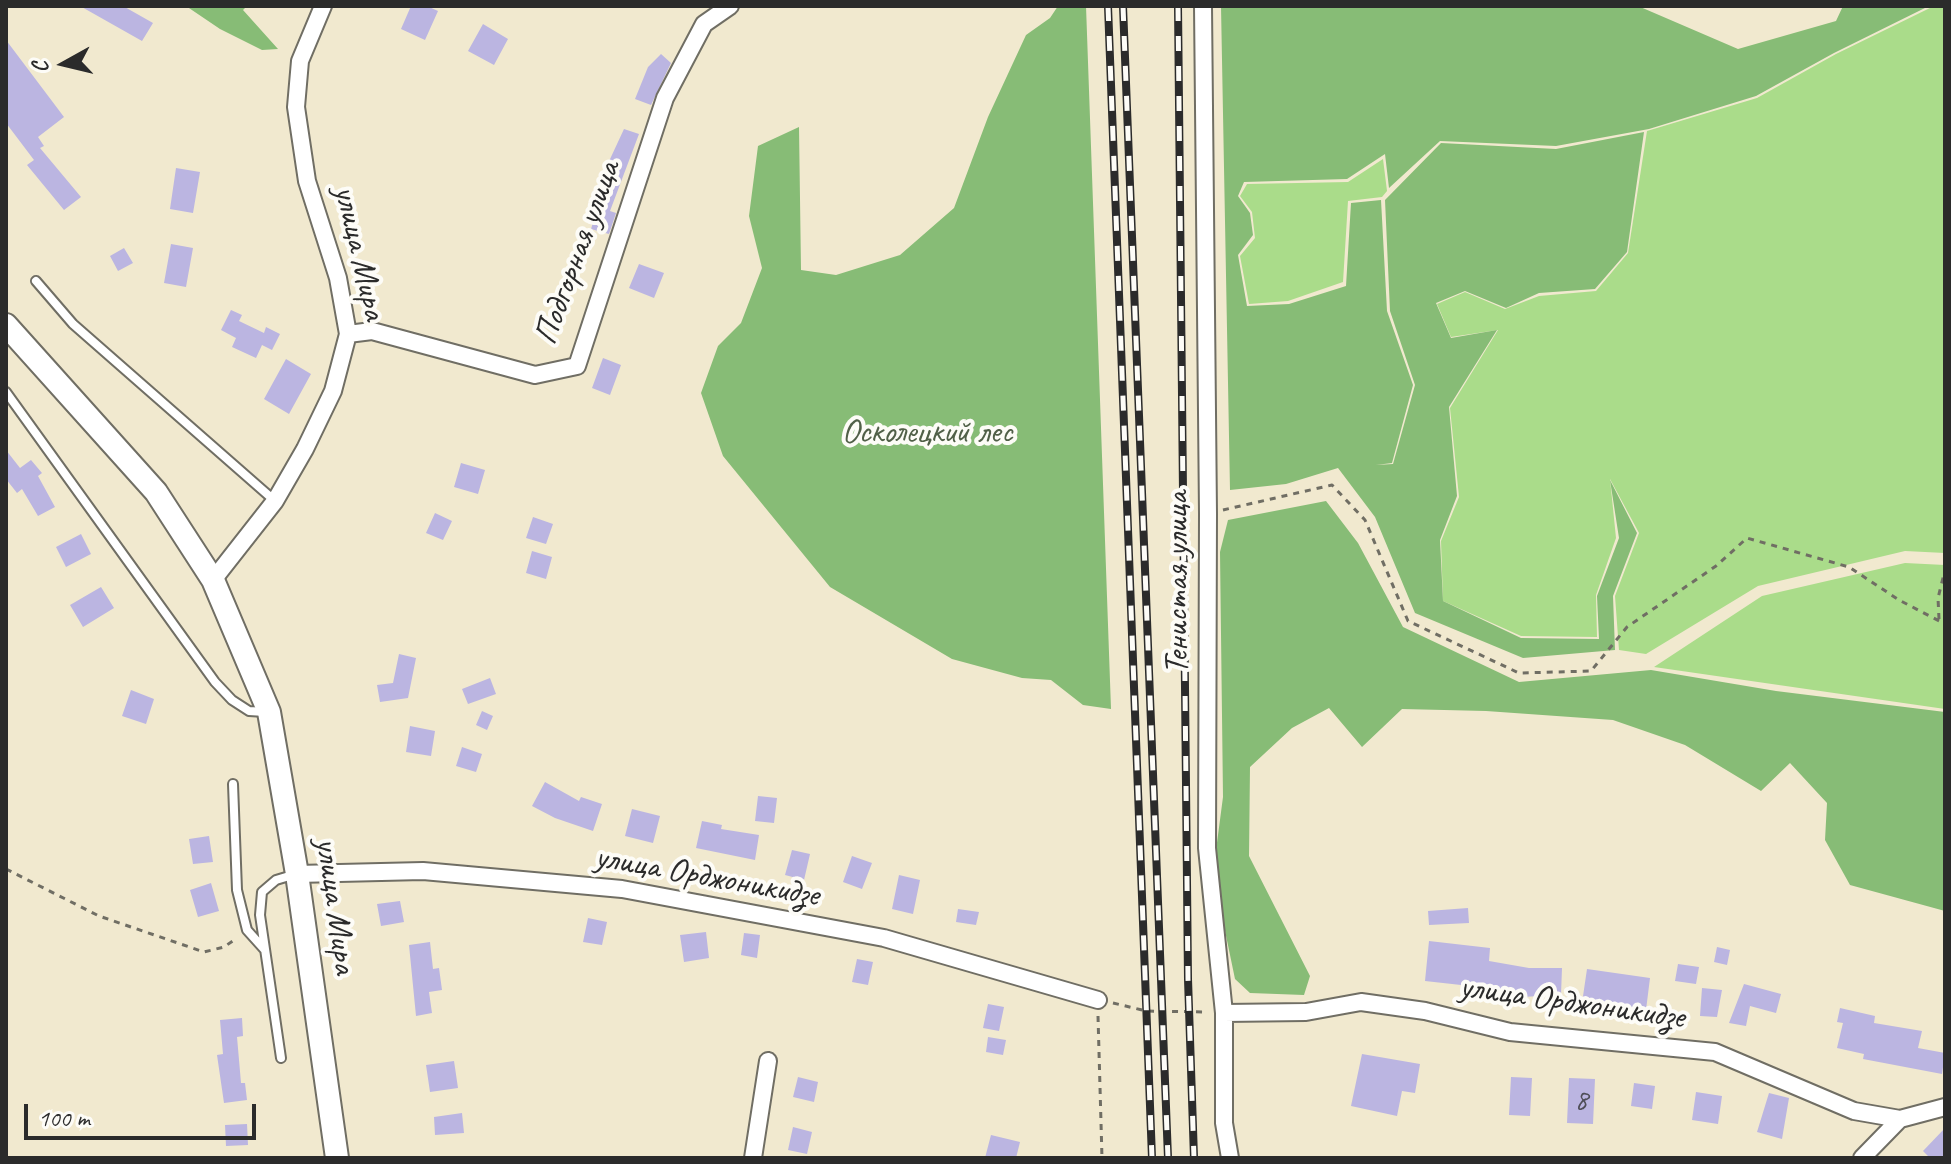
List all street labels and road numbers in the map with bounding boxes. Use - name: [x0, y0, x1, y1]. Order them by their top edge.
- street label: Подгорная улица: [526, 156, 630, 350]
- street label: улица Мира: [324, 182, 394, 324]
- street label: Тенистая улица: [1158, 492, 1198, 674]
- street label: улица Мира: [305, 835, 365, 977]
- street label: улица Орджоникидзе: [592, 837, 822, 917]
- street label: улица Орджоникидзе: [1457, 967, 1687, 1039]

